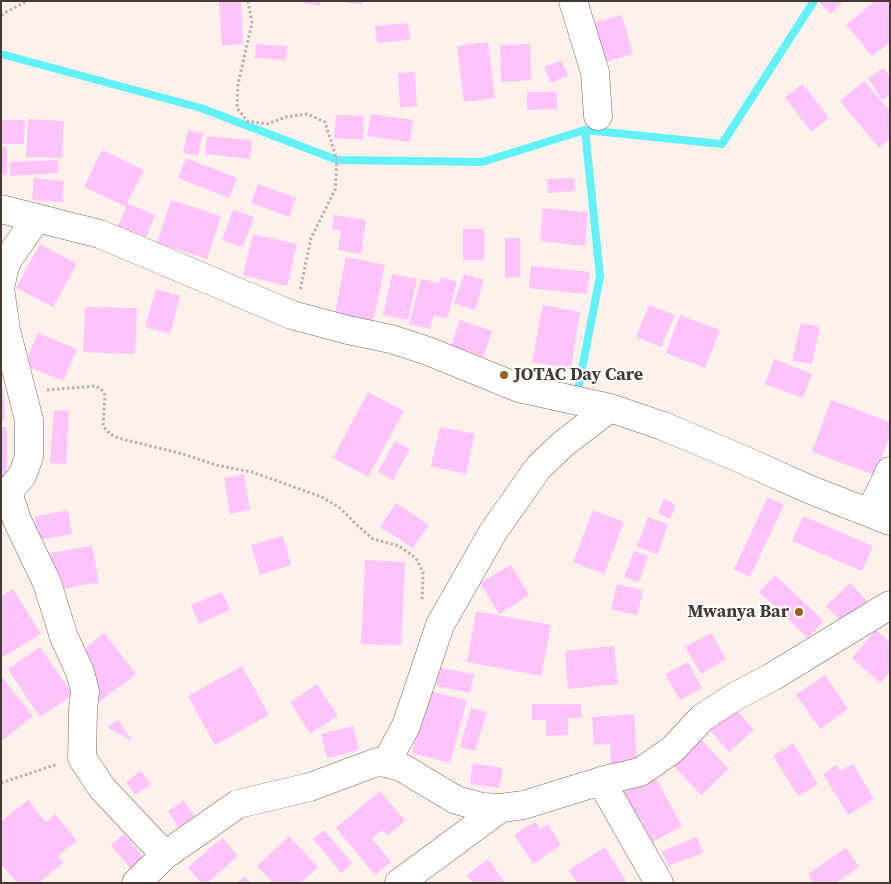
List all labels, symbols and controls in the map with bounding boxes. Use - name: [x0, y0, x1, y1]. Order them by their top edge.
- place label: JOTAC Day Care: [514, 364, 643, 386]
- marker: JOTAC Day Care: [498, 369, 510, 381]
- place label: Mwanya Bar: [687, 601, 789, 623]
- marker: Mwanya Bar: [793, 606, 805, 618]

